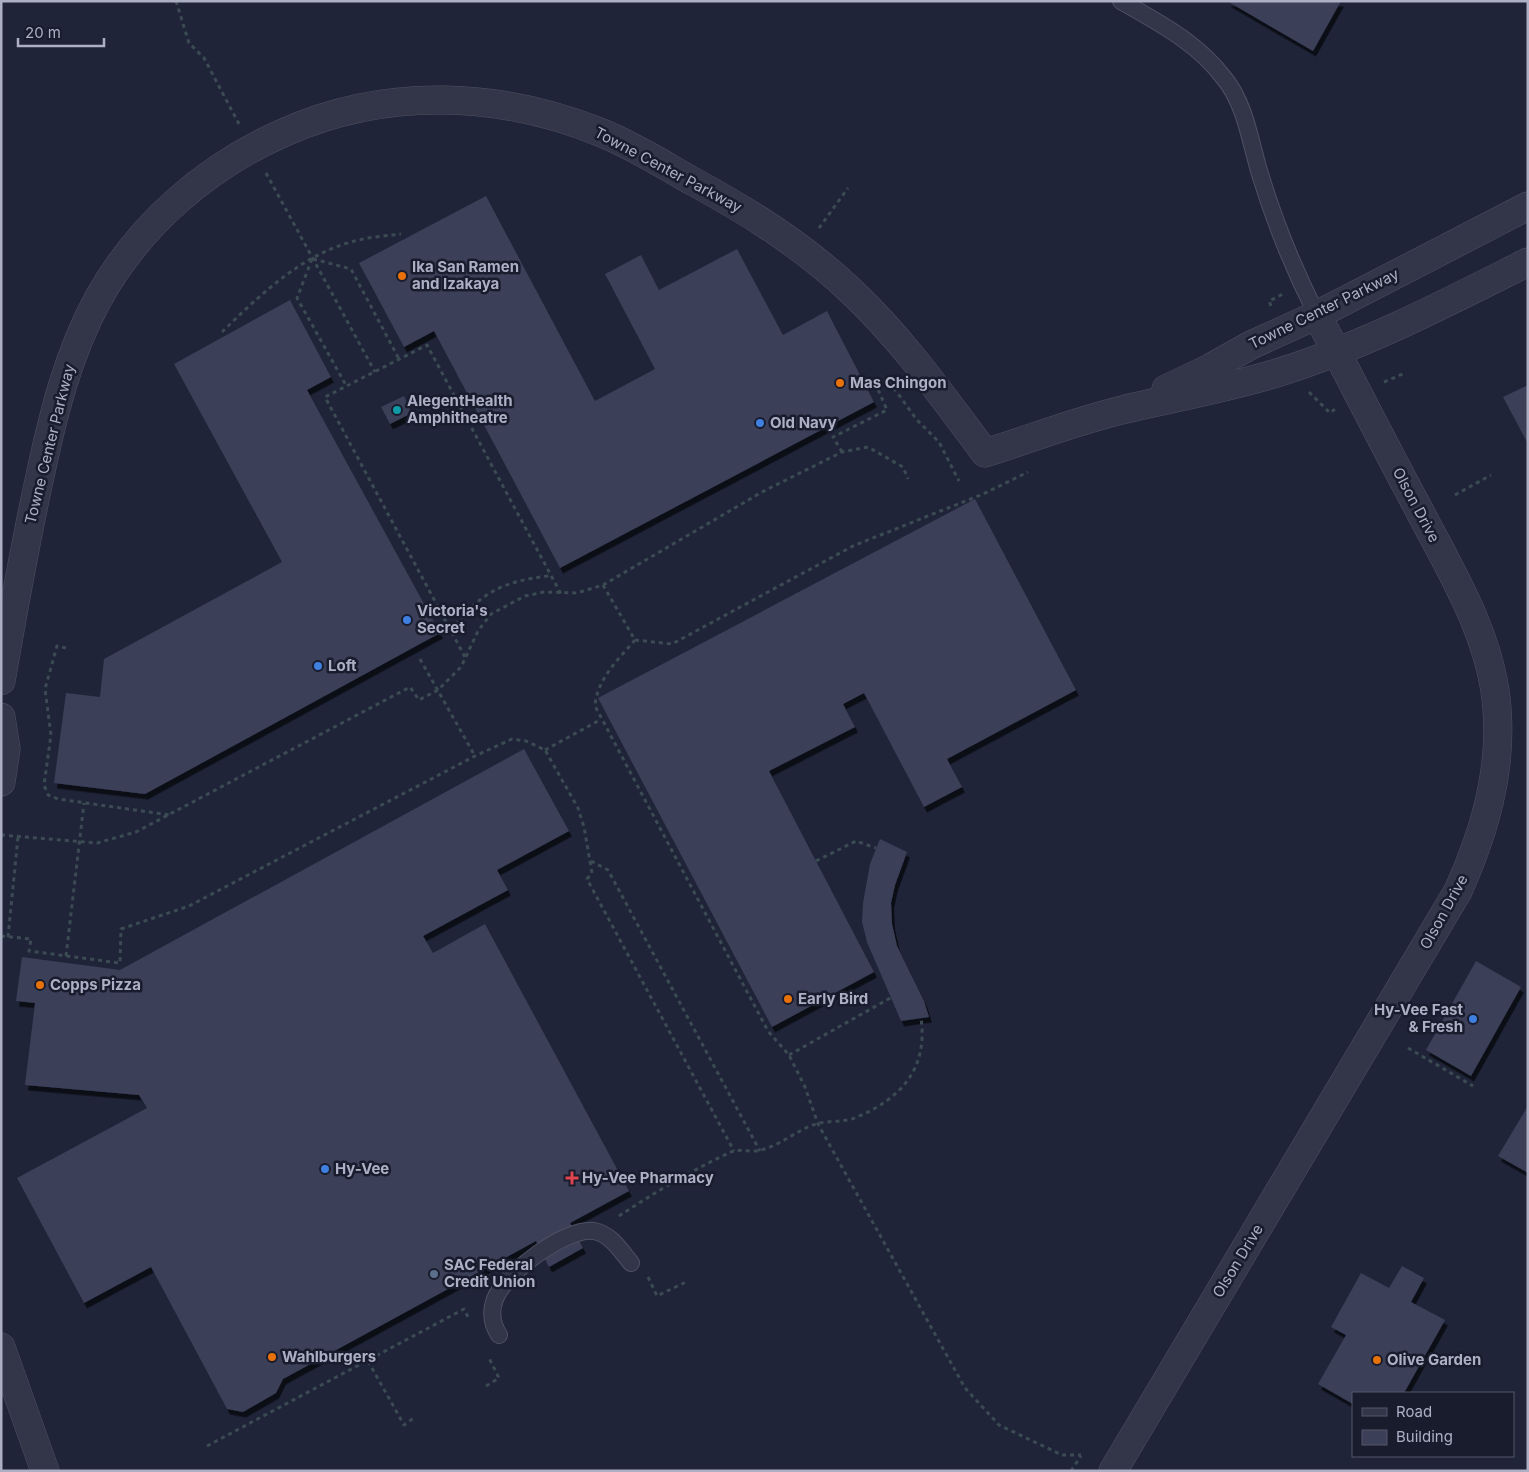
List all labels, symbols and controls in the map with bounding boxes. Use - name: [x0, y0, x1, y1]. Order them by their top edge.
- scale bar: [18, 15, 104, 47]
- text: 20 m: [25, 23, 61, 42]
- street label: Towne Center Parkway: [591, 123, 746, 217]
- place label: Ika San Ramen and Izakaya: [412, 257, 519, 293]
- street label: Towne Center Parkway: [1246, 264, 1402, 353]
- marker: Ika San Ramen and Izakaya: [396, 270, 408, 282]
- street label: Towne Center Parkway: [20, 361, 79, 526]
- place label: Mas Chingon: [850, 373, 947, 392]
- marker: Mas Chingon: [834, 377, 846, 389]
- place label: AlegentHealth Amphitheatre: [407, 391, 513, 427]
- marker: AlegentHealth Amphitheatre: [391, 404, 403, 416]
- place label: Old Navy: [770, 413, 837, 432]
- marker: Old Navy: [754, 417, 766, 429]
- street label: Olson Drive: [1389, 464, 1444, 546]
- place label: Victoria's Secret: [417, 601, 488, 637]
- marker: Victoria's Secret: [401, 614, 413, 626]
- place label: Loft: [328, 656, 357, 675]
- marker: Loft: [312, 660, 324, 672]
- street label: Olson Drive: [1415, 871, 1472, 952]
- place label: Copps Pizza: [50, 975, 141, 994]
- marker: Copps Pizza: [34, 979, 46, 991]
- place label: Early Bird: [798, 989, 868, 1008]
- marker: Early Bird: [782, 993, 794, 1005]
- place label: Hy-Vee Fast & Fresh: [1374, 1000, 1463, 1036]
- marker: Hy-Vee Fast & Fresh: [1467, 1013, 1479, 1025]
- place label: Hy-Vee: [335, 1159, 389, 1178]
- marker: Hy-Vee: [319, 1163, 331, 1175]
- place label: Hy-Vee Pharmacy: [582, 1168, 714, 1187]
- marker: Hy-Vee Pharmacy: [566, 1172, 578, 1184]
- street label: Olson Drive: [1208, 1221, 1267, 1301]
- place label: SAC Federal Credit Union: [444, 1255, 535, 1291]
- marker: SAC Federal Credit Union: [428, 1268, 440, 1280]
- place label: Wahlburgers: [282, 1347, 376, 1366]
- place label: Olive Garden: [1387, 1350, 1481, 1369]
- marker: Wahlburgers: [266, 1351, 278, 1363]
- marker: Olive Garden: [1371, 1354, 1383, 1366]
- legend: [1352, 1392, 1514, 1457]
- text: Road: [1396, 1402, 1432, 1421]
- text: Building: [1396, 1427, 1453, 1446]

